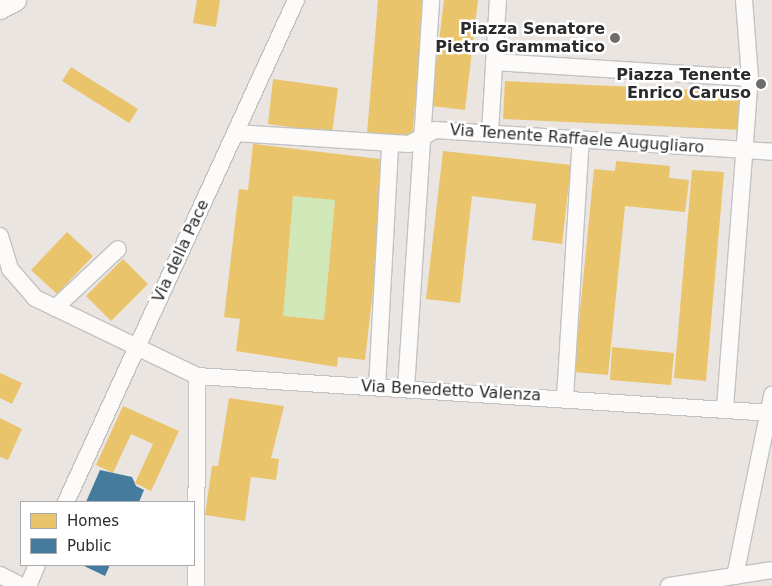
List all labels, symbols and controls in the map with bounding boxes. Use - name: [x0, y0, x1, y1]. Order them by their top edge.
- place label: Piazza Senatore Pietro Grammatico: [435, 19, 605, 57]
- marker: Piazza Senatore Pietro Grammatico: [609, 32, 621, 44]
- place label: Piazza Tenente Enrico Caruso: [616, 65, 751, 103]
- marker: Piazza Tenente Enrico Caruso: [755, 78, 767, 90]
- street label: Via Tenente Raffaele Augugliaro: [449, 121, 705, 157]
- street label: Via della Pace: [149, 197, 213, 305]
- street label: Via Benedetto Valenza: [360, 377, 542, 405]
- legend: [20, 501, 195, 566]
- text: Homes: [67, 512, 119, 530]
- text: Public: [67, 537, 111, 555]

